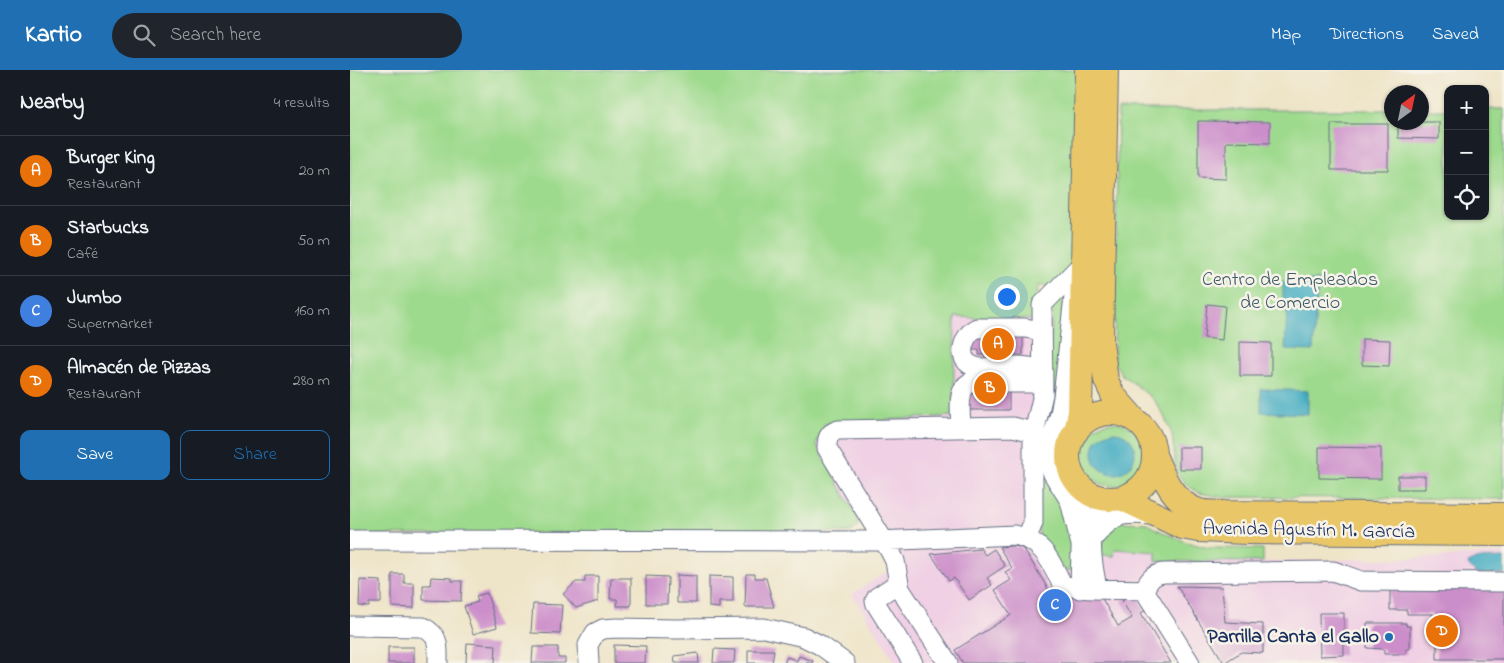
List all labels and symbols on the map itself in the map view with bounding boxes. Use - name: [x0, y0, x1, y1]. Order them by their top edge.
- north arrow: [1384, 85, 1429, 130]
- park label: Centro de Empleados de Comercio: [1202, 266, 1378, 318]
- your location: [994, 284, 1020, 310]
- pin: A: [982, 325, 1014, 363]
- pin: B: [974, 369, 1006, 407]
- street label: Avenida Agustín M. García: [1203, 515, 1415, 548]
- pin: C: [1039, 586, 1071, 624]
- pin: D: [1426, 612, 1458, 650]
- place label: Parrilla Canta el Gallo: [1207, 623, 1379, 652]
- marker: Parrilla Canta el Gallo: [1383, 631, 1395, 643]

